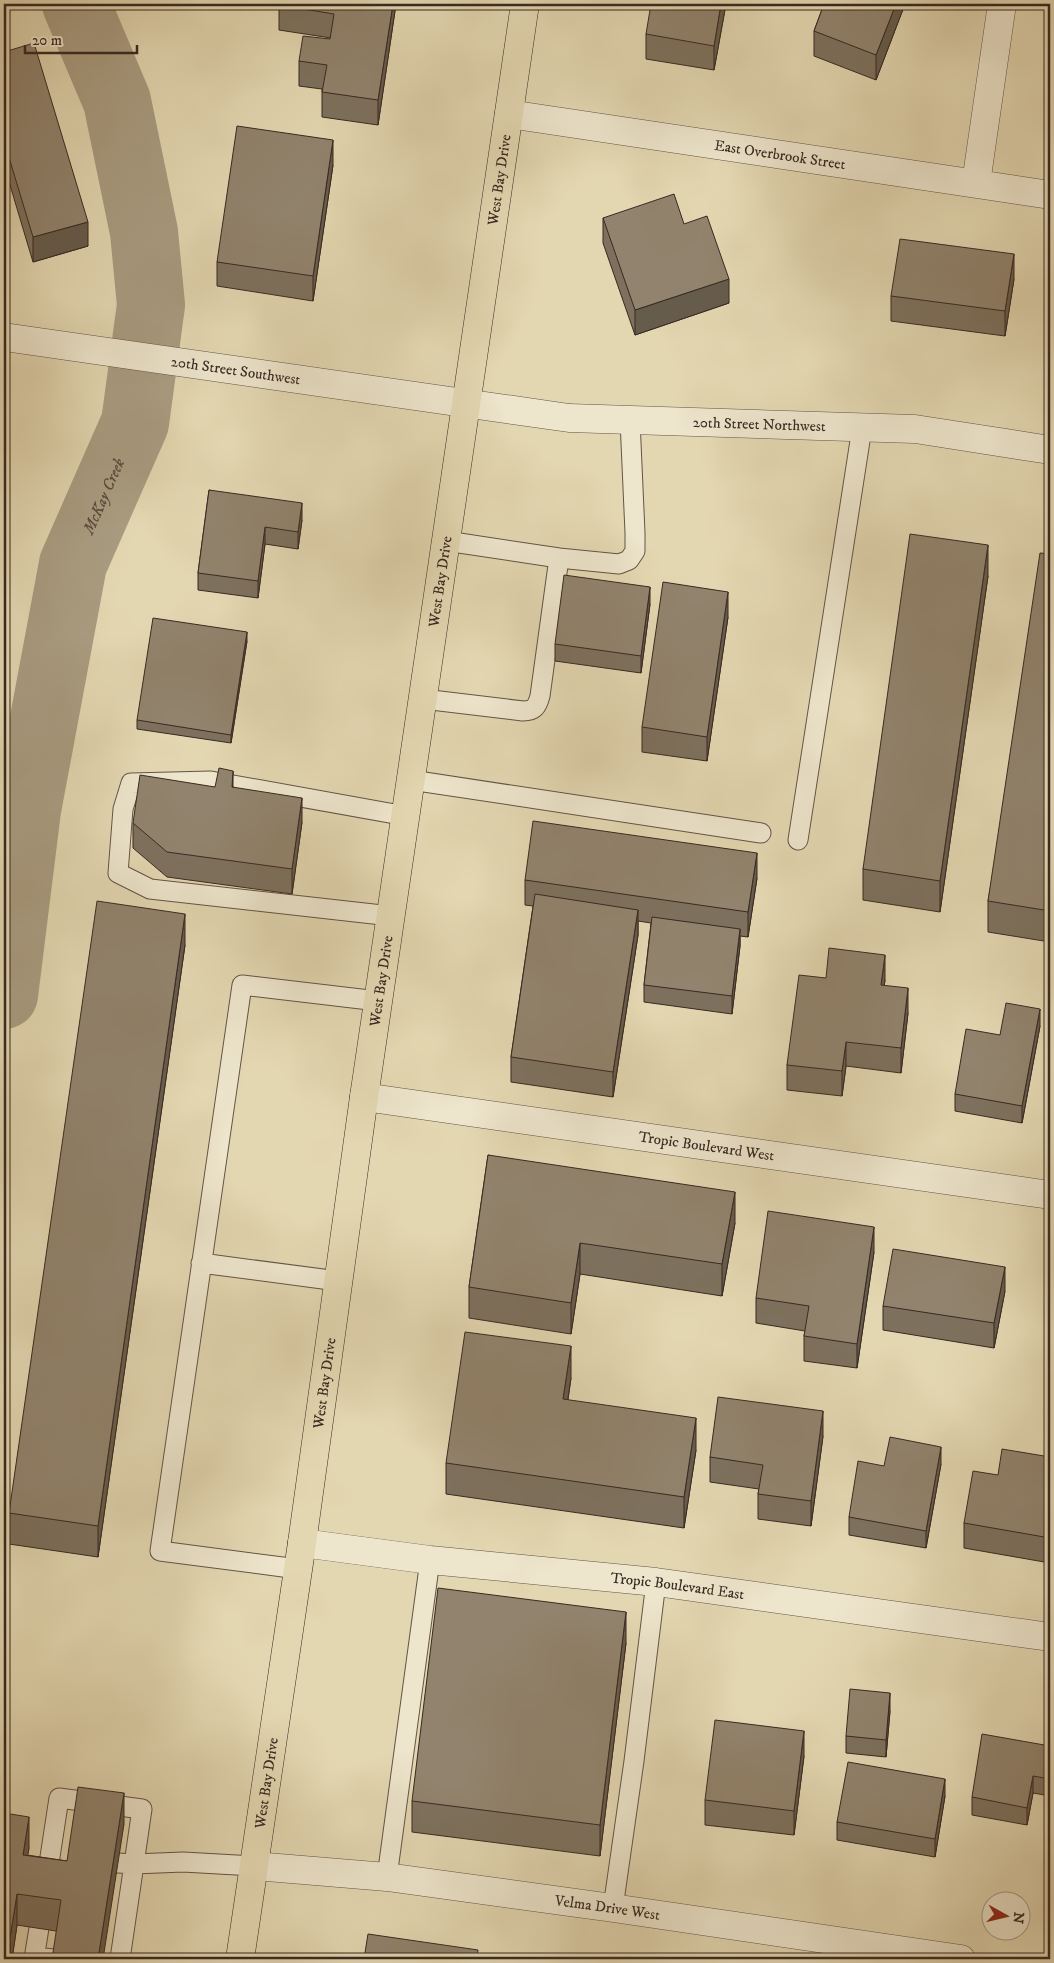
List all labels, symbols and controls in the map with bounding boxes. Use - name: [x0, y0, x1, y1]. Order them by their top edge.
- scale bar: [25, 22, 138, 54]
- text: 20 m: [32, 31, 62, 50]
- street label: West Bay Drive: [483, 133, 516, 228]
- street label: East Overbrook Street: [713, 136, 847, 174]
- street label: 20th Street Southwest: [169, 352, 302, 389]
- street label: 20th Street Northwest: [692, 413, 826, 436]
- water label: McKay Creek: [78, 455, 129, 538]
- street label: West Bay Drive: [424, 535, 457, 629]
- street label: West Bay Drive: [365, 934, 398, 1029]
- street label: Tropic Boulevard West: [637, 1127, 776, 1166]
- street label: West Bay Drive: [309, 1336, 340, 1431]
- street label: Tropic Boulevard East: [610, 1569, 746, 1604]
- street label: West Bay Drive: [250, 1736, 283, 1831]
- north arrow: [982, 1890, 1032, 1940]
- street label: Velma Drive West: [553, 1891, 661, 1925]
- text: N: [1008, 1911, 1028, 1925]

